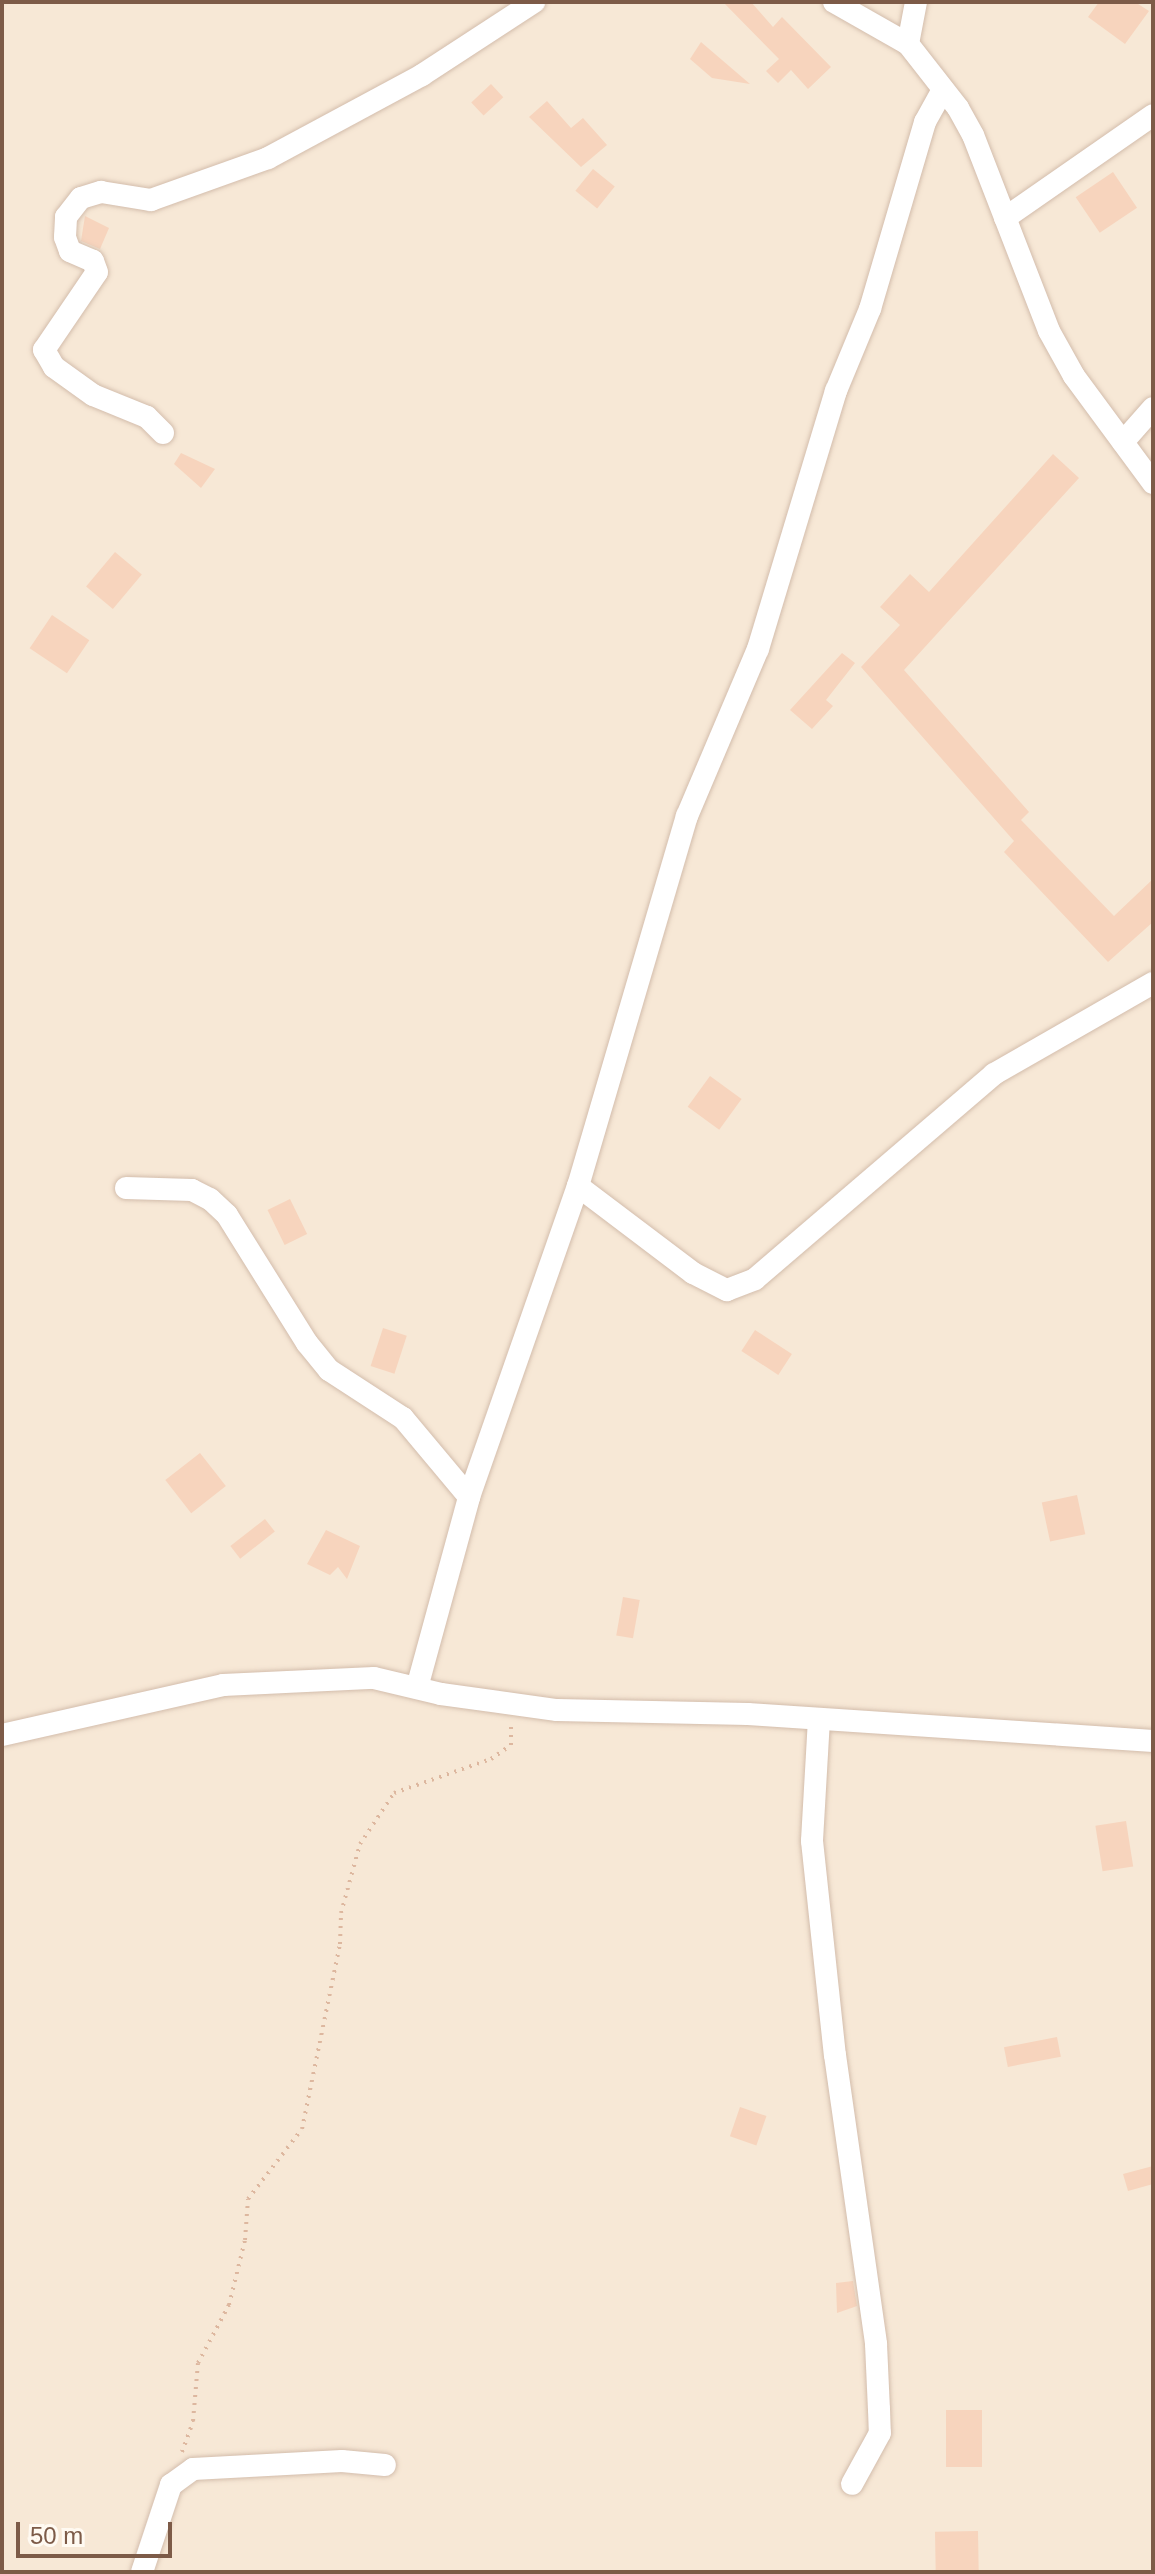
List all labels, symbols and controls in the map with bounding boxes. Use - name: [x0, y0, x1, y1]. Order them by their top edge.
- scale bar: [20, 2506, 176, 2556]
- text: 50 m: [30, 2522, 83, 2549]

